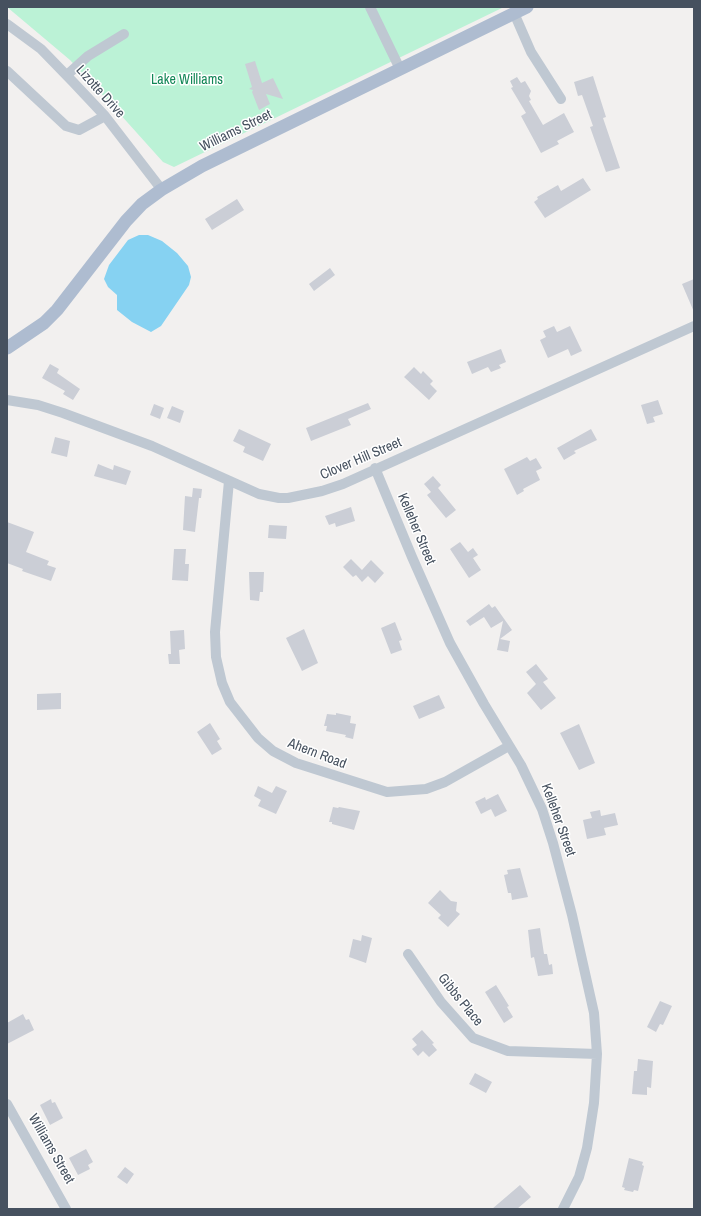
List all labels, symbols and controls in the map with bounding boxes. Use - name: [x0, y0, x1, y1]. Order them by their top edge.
- street label: Lizotte Drive: [72, 62, 128, 122]
- park label: Lake Williams: [151, 72, 223, 88]
- street label: Williams Street: [197, 106, 275, 156]
- street label: Clover Hill Street: [318, 434, 404, 484]
- street label: Kelleher Street: [393, 491, 439, 567]
- street label: Ahern Road: [285, 735, 349, 773]
- street label: Kelleher Street: [537, 781, 579, 859]
- street label: Gibbs Place: [434, 970, 486, 1030]
- street label: Williams Street: [24, 1111, 78, 1187]

